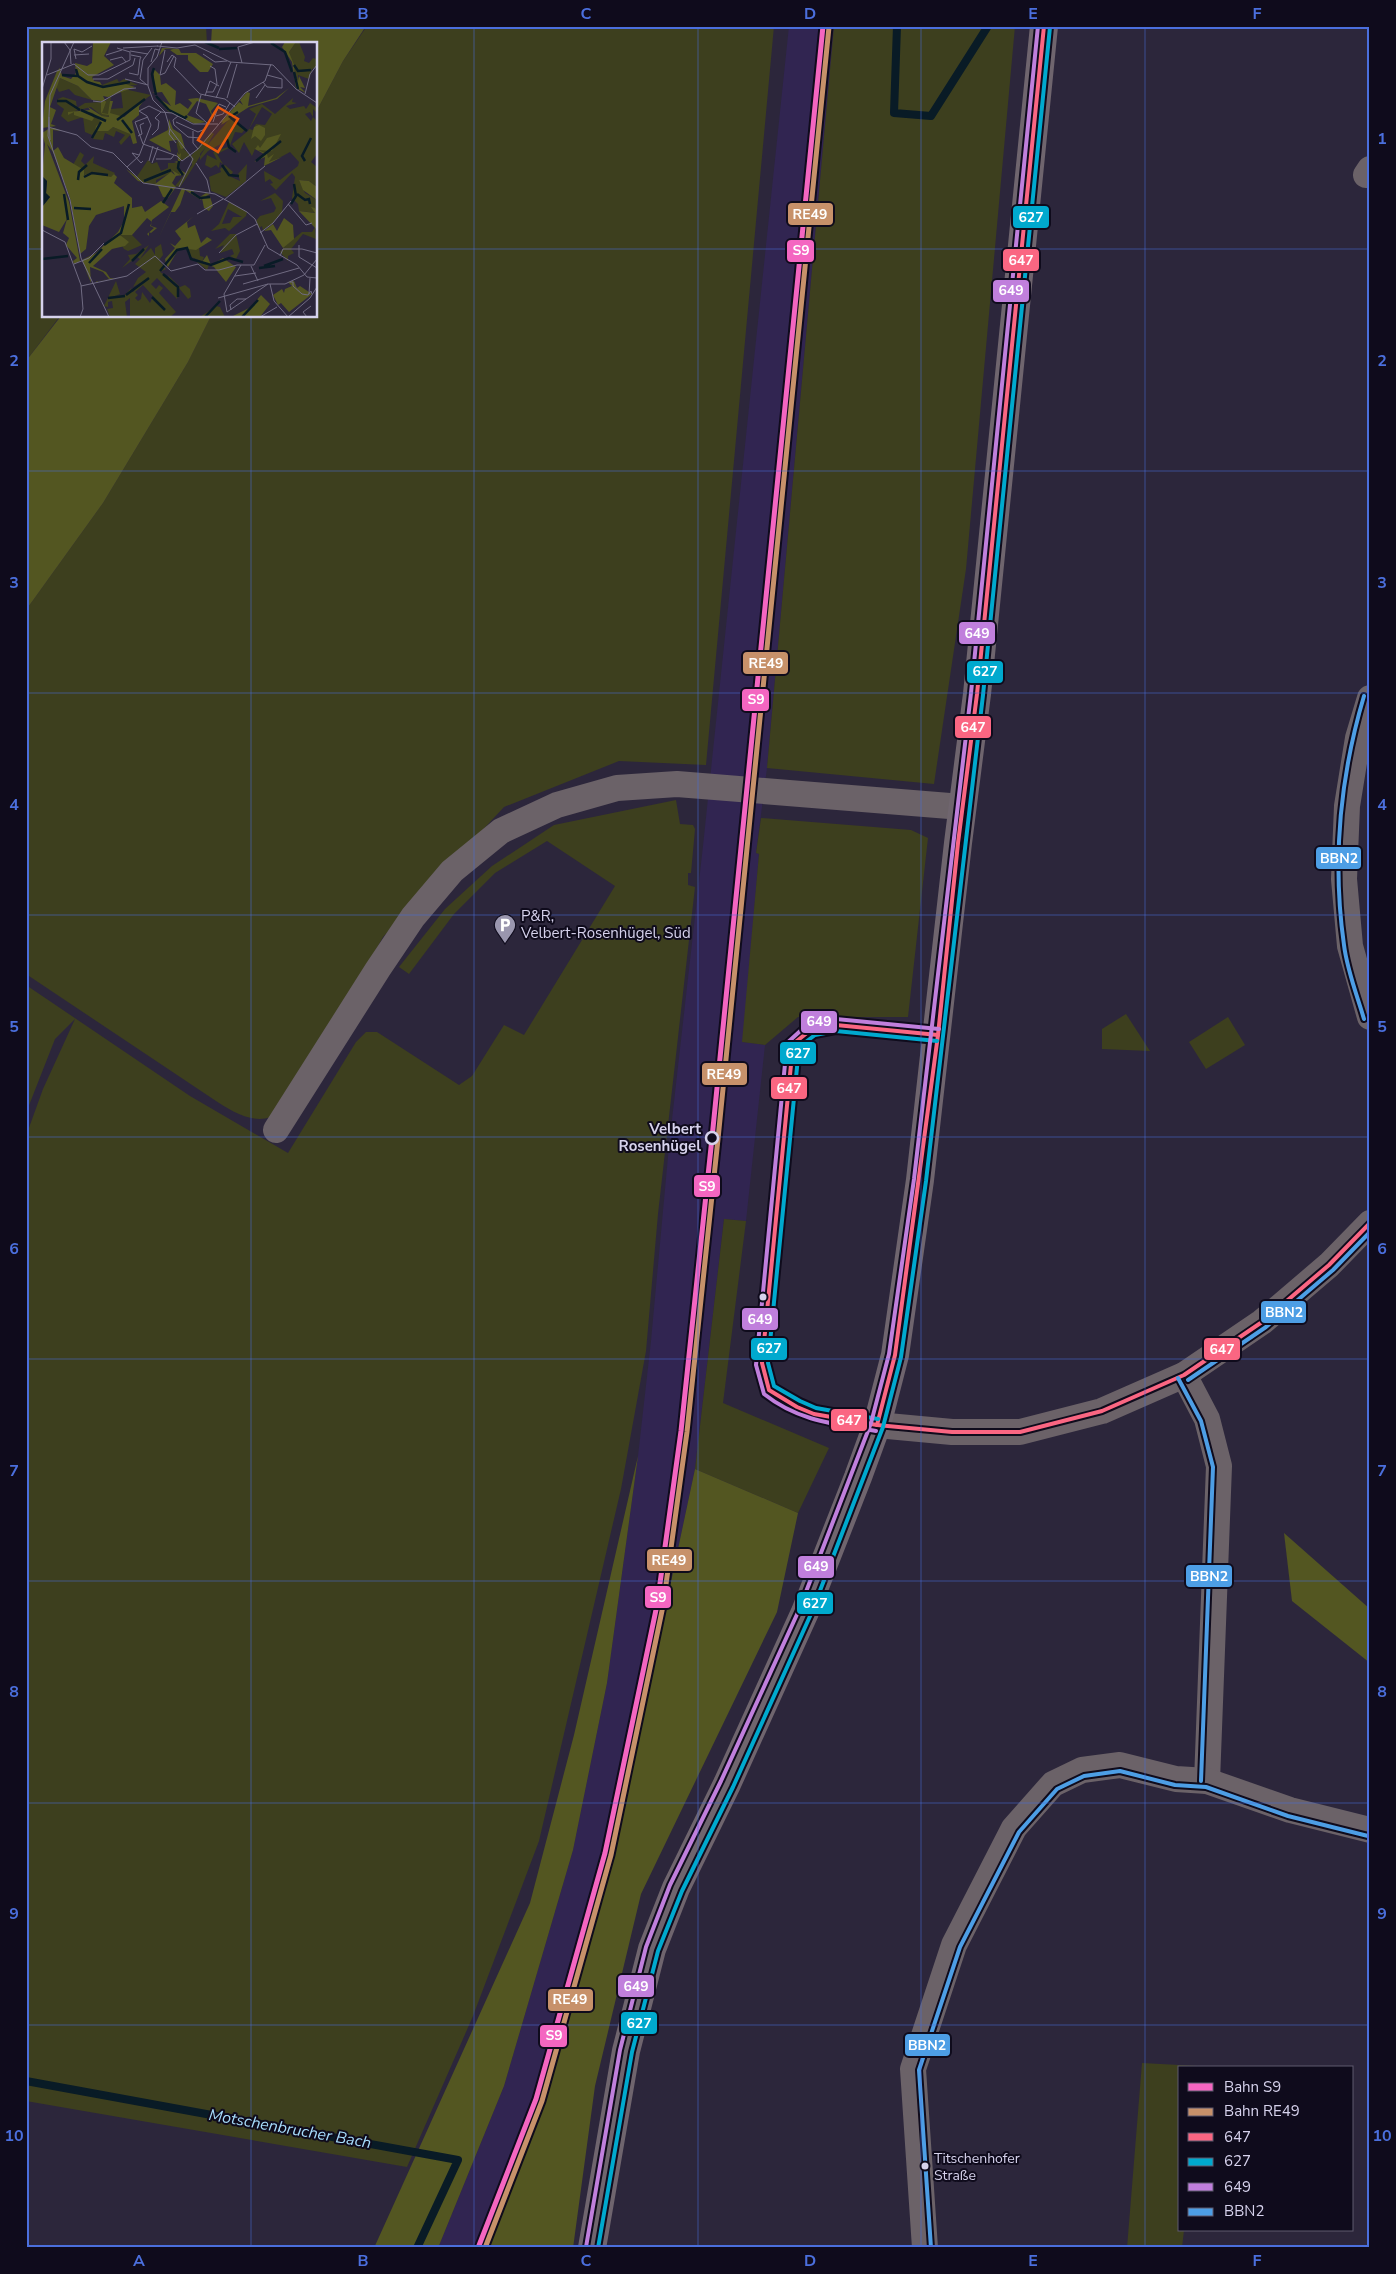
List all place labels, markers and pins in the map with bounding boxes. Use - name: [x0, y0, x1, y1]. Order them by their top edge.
- place label: P&R, Velbert-Rosenhügel, Süd: [520, 906, 691, 943]
- parking icon: P&R, Velbert-Rosenhügel, Süd: [493, 913, 517, 944]
- place label: Velbert Rosenhügel: [619, 1119, 701, 1156]
- marker: Velbert Rosenhügel: [705, 1131, 719, 1145]
- unlabelled marker: [758, 1292, 768, 1302]
- place label: Titschenhofer Straße: [934, 2149, 1020, 2185]
- marker: Titschenhofer Straße: [920, 2161, 930, 2171]

